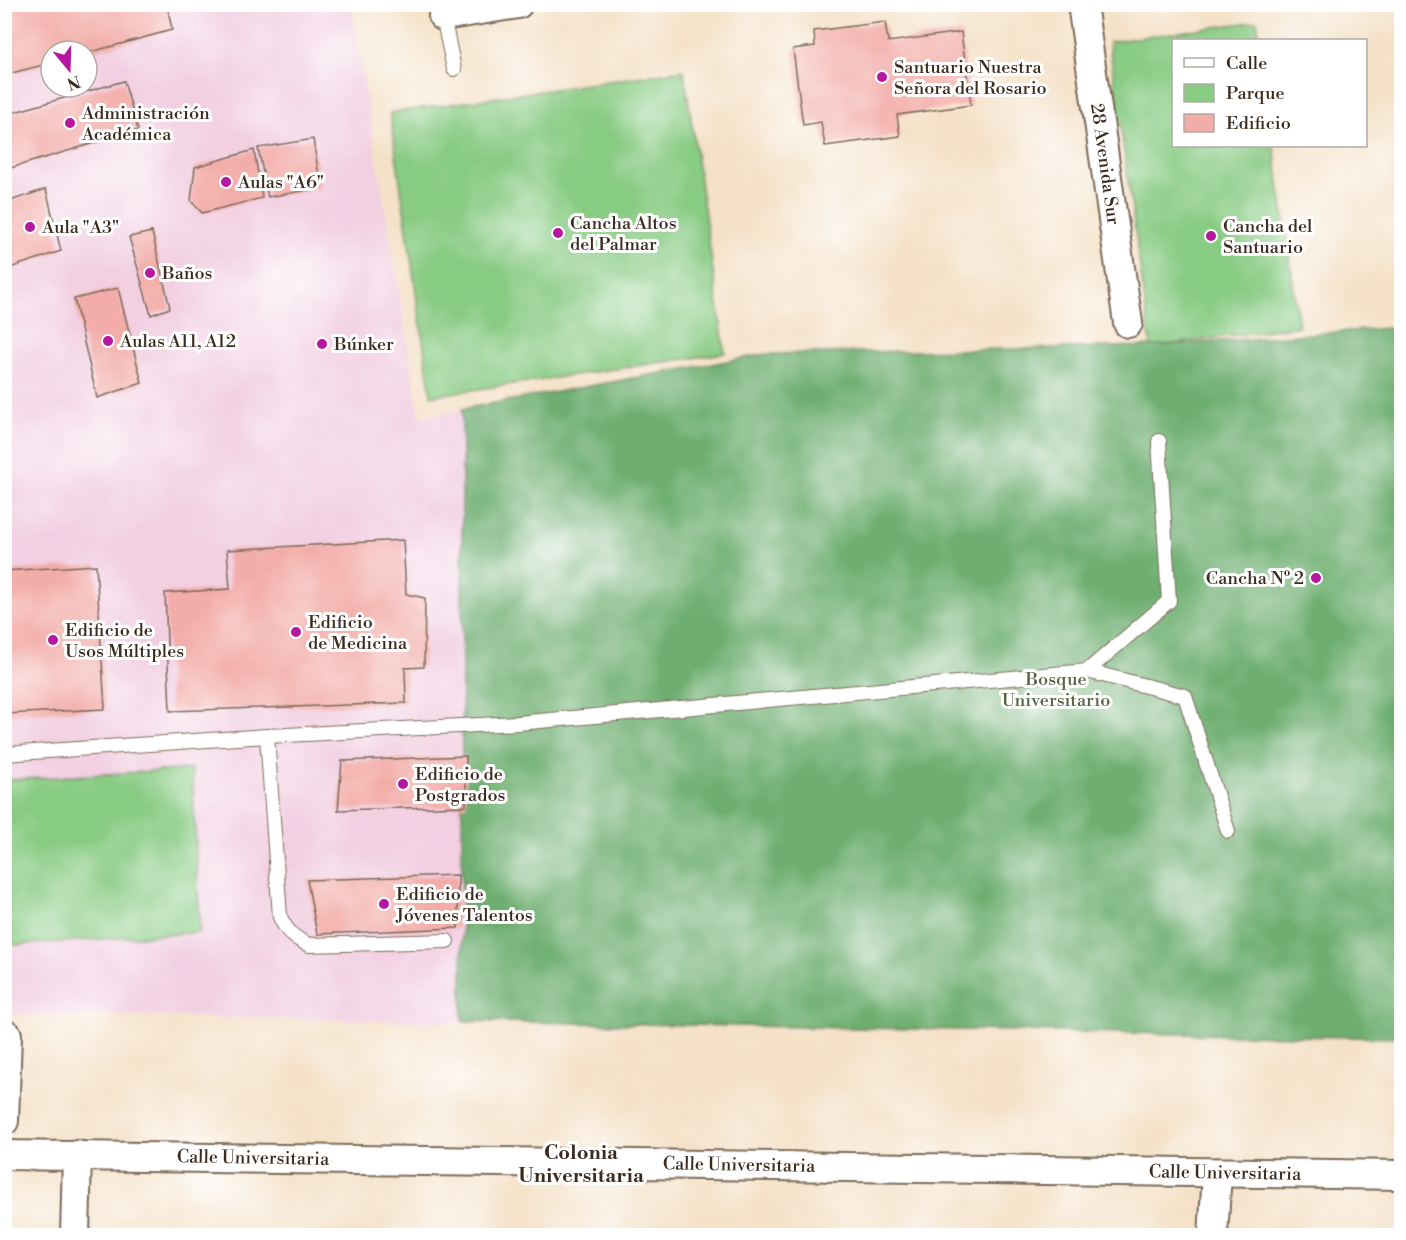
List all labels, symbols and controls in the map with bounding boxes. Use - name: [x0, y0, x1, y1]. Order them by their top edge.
- north arrow: [39, 39, 99, 99]
- legend: [1172, 39, 1367, 147]
- text: Calle: [1226, 52, 1267, 75]
- place label: Santuario Nuestra Señora del Rosario: [894, 56, 1047, 100]
- marker: Santuario Nuestra Señora del Rosario: [875, 70, 889, 84]
- text: N: [64, 71, 83, 94]
- text: Parque: [1226, 82, 1285, 105]
- place label: Administración Académica: [81, 102, 210, 146]
- street label: 28 Avenida Sur: [1085, 102, 1125, 226]
- text: Edificio: [1226, 112, 1291, 135]
- marker: Administración Académica: [63, 116, 77, 130]
- place label: Aulas "A6": [237, 171, 324, 194]
- marker: Aulas "A6": [219, 175, 233, 189]
- place label: Cancha Altos del Palmar: [570, 212, 677, 256]
- place label: Cancha del Santuario: [1223, 215, 1313, 259]
- place label: Aula "A3": [41, 216, 119, 239]
- marker: Aula "A3": [23, 220, 37, 234]
- marker: Cancha Altos del Palmar: [551, 226, 565, 240]
- marker: Cancha del Santuario: [1204, 229, 1218, 243]
- place label: Baños: [161, 262, 213, 285]
- marker: Baños: [143, 266, 157, 280]
- place label: Aulas A11, A12: [119, 330, 236, 353]
- place label: Búnker: [333, 333, 394, 356]
- marker: Aulas A11, A12: [101, 334, 115, 348]
- marker: Búnker: [315, 337, 329, 351]
- place label: Cancha Nº 2: [1206, 567, 1304, 590]
- marker: Cancha Nº 2: [1309, 571, 1323, 585]
- place label: Edificio de Medicina: [308, 611, 408, 655]
- place label: Edificio de Usos Múltiples: [65, 619, 184, 663]
- marker: Edificio de Medicina: [289, 625, 303, 639]
- marker: Edificio de Usos Múltiples: [46, 633, 60, 647]
- park label: Bosque Universitario: [1002, 668, 1110, 712]
- place label: Edificio de Postgrados: [415, 763, 506, 807]
- marker: Edificio de Postgrados: [396, 777, 410, 791]
- place label: Edificio de Jóvenes Talentos: [395, 883, 533, 927]
- marker: Edificio de Jóvenes Talentos: [377, 897, 391, 911]
- district label: Colonia Universitaria: [518, 1141, 644, 1189]
- street label: Calle Universitaria: [177, 1145, 330, 1171]
- street label: Calle Universitaria: [663, 1152, 816, 1178]
- street label: Calle Universitaria: [1149, 1160, 1302, 1186]

